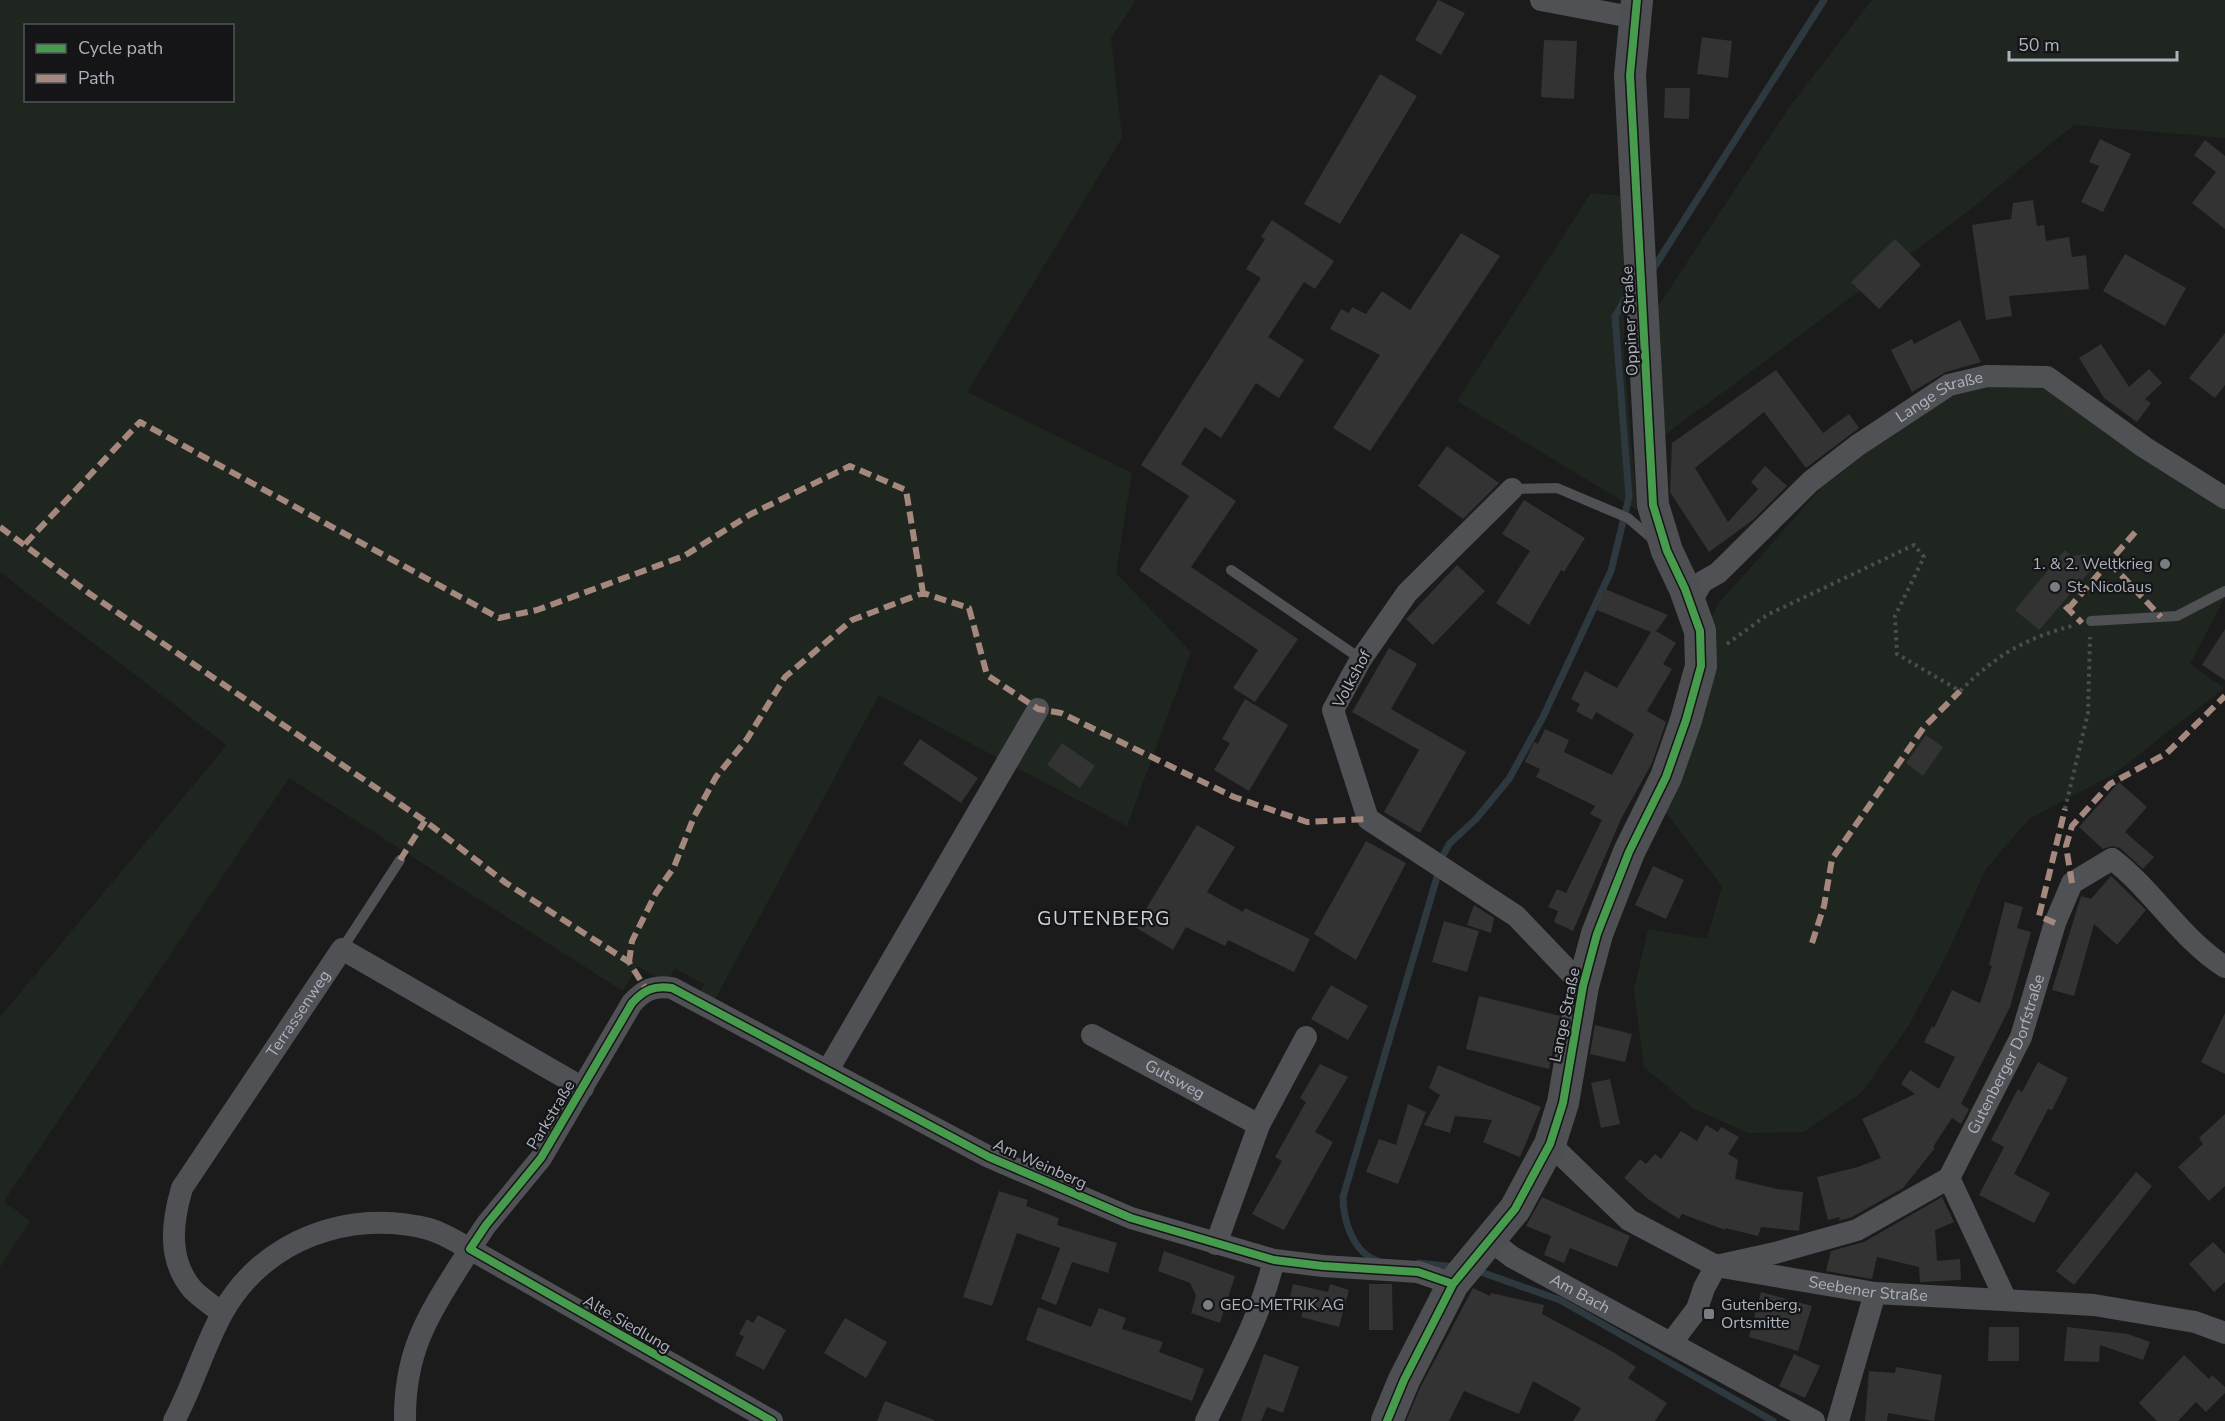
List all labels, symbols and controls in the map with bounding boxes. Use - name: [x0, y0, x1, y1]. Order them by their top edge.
- legend: [24, 24, 234, 102]
- scale bar: [2009, 24, 2177, 62]
- text: 50 m: [2018, 33, 2060, 57]
- text: Cycle path: [78, 36, 163, 60]
- text: Path: [78, 66, 115, 90]
- street label: Oppiner Straße: [1616, 266, 1644, 376]
- street label: Lange Straße: [1891, 366, 1985, 428]
- place label: 1. & 2. Weltkrieg: [2032, 553, 2153, 575]
- marker: 1. & 2. Weltkrieg: [2158, 557, 2172, 571]
- place label: St. Nicolaus: [2067, 576, 2152, 598]
- marker: St. Nicolaus: [2048, 580, 2062, 594]
- street label: Volkshof: [1327, 646, 1377, 713]
- district label: GUTENBERG: [1037, 905, 1171, 932]
- street label: Terrassenweg: [261, 966, 336, 1062]
- street label: Lange Straße: [1544, 966, 1586, 1064]
- street label: Gutenberger Dorfstraße: [1962, 972, 2050, 1138]
- street label: Gutsweg: [1141, 1054, 1209, 1105]
- street label: Parkstraße: [522, 1076, 580, 1154]
- street label: Am Weinberg: [990, 1134, 1090, 1194]
- street label: Am Bach: [1546, 1269, 1614, 1319]
- street label: Seebener Straße: [1807, 1271, 1928, 1307]
- street label: Alte Siedlung: [579, 1290, 675, 1358]
- place label: GEO-METRIK AG: [1220, 1294, 1344, 1316]
- place label: Gutenberg, Ortsmitte: [1721, 1294, 1801, 1334]
- marker: GEO-METRIK AG: [1201, 1298, 1215, 1312]
- marker: Gutenberg, Ortsmitte: [1702, 1307, 1716, 1321]

